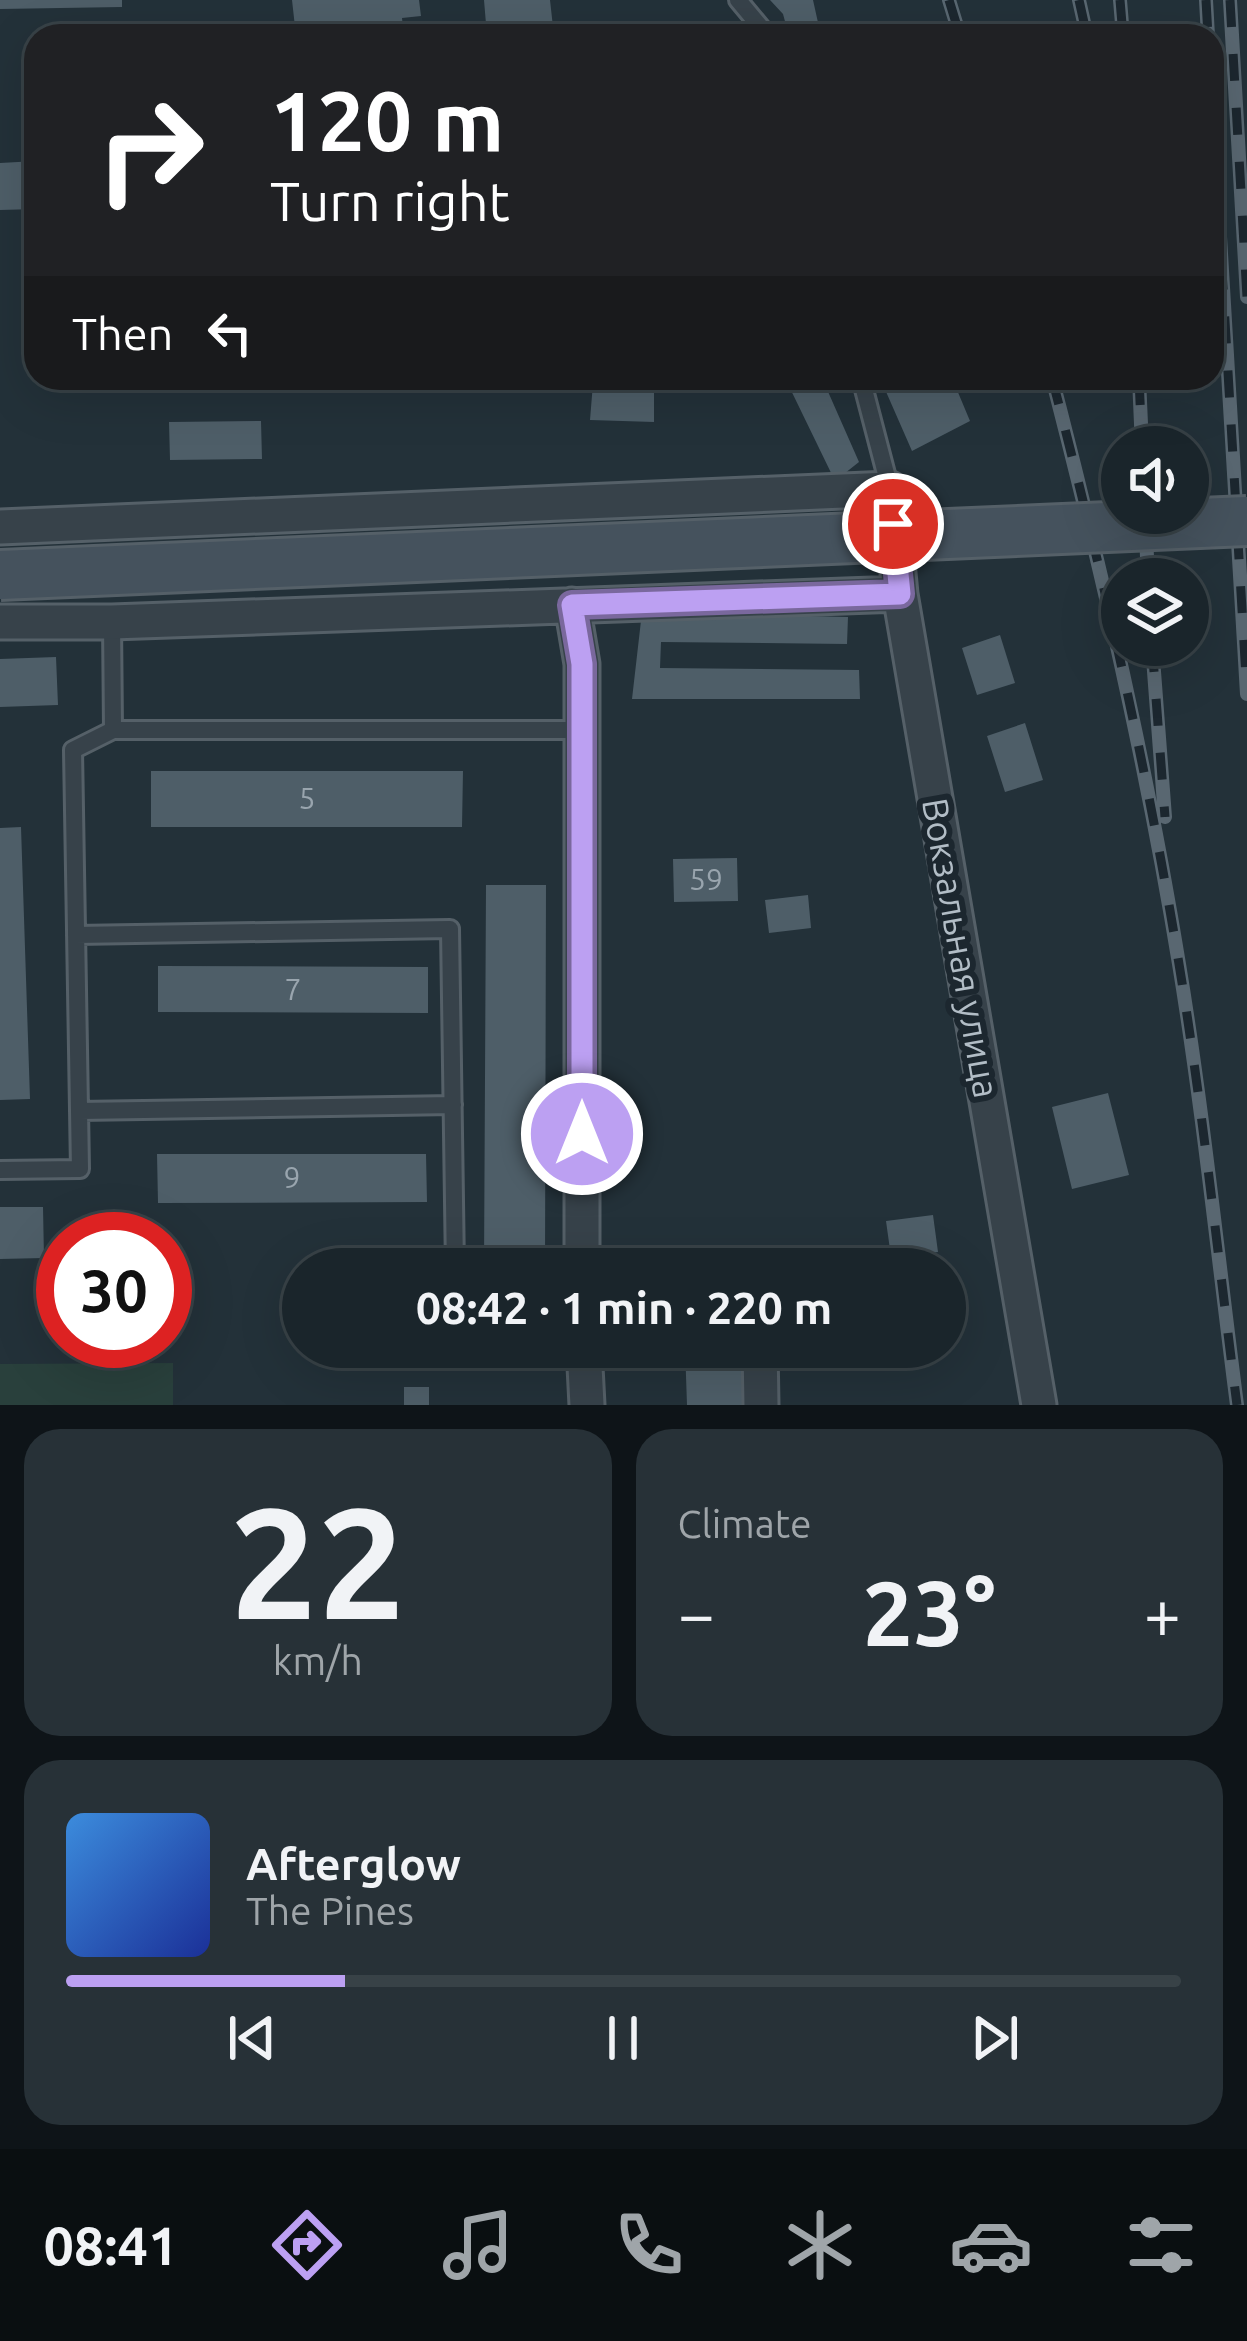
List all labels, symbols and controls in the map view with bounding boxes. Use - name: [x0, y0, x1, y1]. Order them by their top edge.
- icon: right: [72, 72, 228, 228]
- text: 120 m: [270, 73, 504, 167]
- text: Turn right: [270, 171, 510, 231]
- icon: left: [197, 300, 263, 366]
- text: Then: [72, 308, 173, 359]
- map controls: [1101, 426, 1209, 666]
- button: sound: [1101, 426, 1209, 534]
- pin: [842, 473, 944, 575]
- icon: arrive: [860, 491, 926, 557]
- button: layers: [1101, 558, 1209, 666]
- house number: 5: [299, 781, 315, 815]
- street label: Вокзальная улица: [915, 795, 1008, 1101]
- house number: 59: [689, 862, 723, 896]
- house number: 7: [285, 972, 301, 1006]
- position arrow: [519, 1071, 645, 1197]
- house number: 9: [284, 1160, 300, 1194]
- speed limit sign: 30: [36, 1212, 192, 1368]
- text: 08:42 · 1 min · 220 m: [416, 1282, 832, 1333]
- text: 22: [230, 1474, 406, 1648]
- text: Climate: [678, 1502, 812, 1545]
- text: 23°: [863, 1562, 996, 1663]
- text: −: [678, 1576, 715, 1650]
- text: +: [1144, 1576, 1181, 1650]
- text: km/h: [273, 1639, 363, 1682]
- text: Afterglow: [246, 1838, 461, 1889]
- text: The Pines: [246, 1889, 414, 1932]
- icon: previous: [219, 2005, 285, 2071]
- icon: pause: [590, 2005, 656, 2071]
- icon: next: [962, 2005, 1028, 2071]
- icon: directions: [265, 2203, 349, 2287]
- icon: music: [436, 2203, 520, 2287]
- icon: phone: [607, 2203, 691, 2287]
- icon: climate: [778, 2203, 862, 2287]
- icon: car: [949, 2203, 1033, 2287]
- icon: filters: [1119, 2203, 1203, 2287]
- text: 08:41: [43, 2215, 179, 2275]

